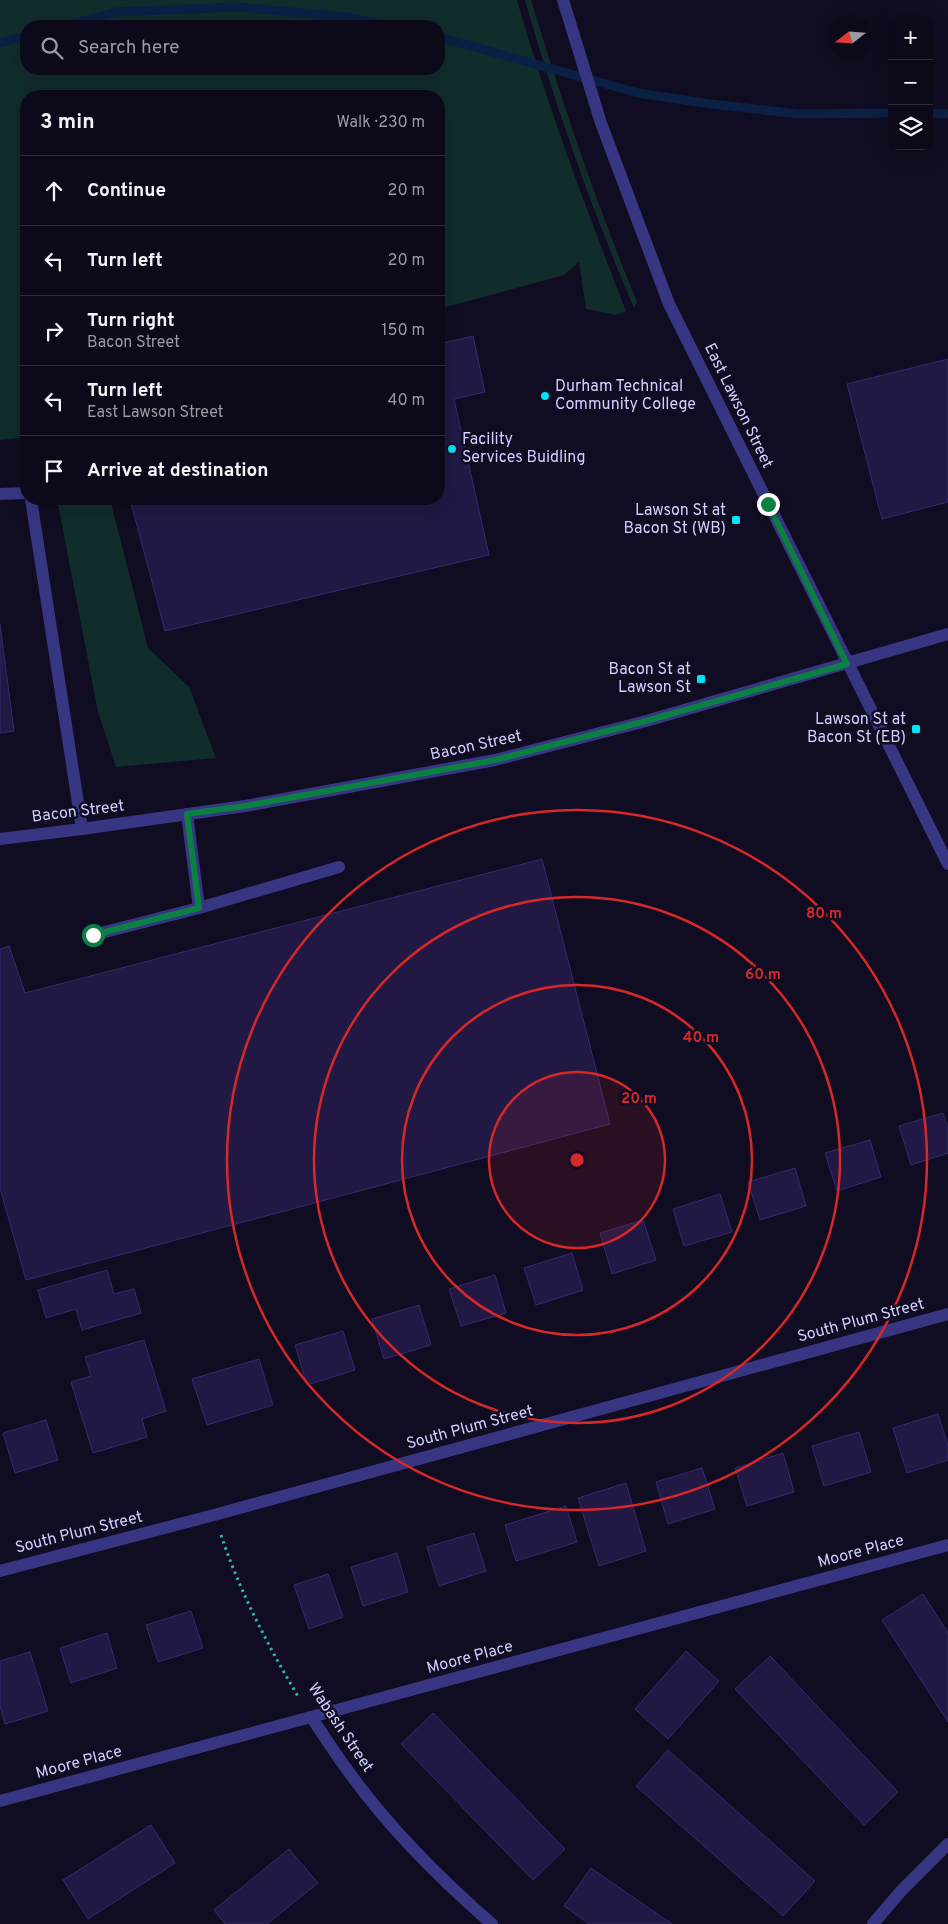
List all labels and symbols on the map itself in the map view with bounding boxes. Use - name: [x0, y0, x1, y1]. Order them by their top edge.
- north arrow: [828, 15, 873, 60]
- street label: East Lawson Street: [699, 340, 777, 472]
- place label: Durham Technical Community College: [555, 377, 696, 415]
- marker: Durham Technical Community College: [539, 390, 551, 402]
- place label: Facility Services Buidling: [462, 430, 586, 468]
- marker: Facility Services Buidling: [446, 443, 458, 455]
- route end: [757, 493, 780, 516]
- place label: Lawson St at Bacon St (WB): [623, 501, 726, 539]
- marker: Lawson St at Bacon St (WB): [730, 514, 742, 526]
- place label: Bacon St at Lawson St: [609, 660, 691, 698]
- marker: Bacon St at Lawson St: [695, 673, 707, 685]
- place label: Lawson St at Bacon St (EB): [807, 710, 906, 748]
- marker: Lawson St at Bacon St (EB): [910, 723, 922, 735]
- street label: Bacon Street: [428, 727, 524, 765]
- street label: Bacon Street: [31, 796, 125, 828]
- text: 80 m: [806, 905, 842, 924]
- route start: [82, 924, 105, 947]
- text: 60 m: [745, 966, 781, 985]
- text: 40 m: [683, 1029, 719, 1048]
- text: 20 m: [621, 1090, 657, 1109]
- centre of rings: [568, 1151, 586, 1169]
- street label: South Plum Street: [795, 1294, 927, 1348]
- street label: South Plum Street: [404, 1401, 536, 1455]
- street label: South Plum Street: [13, 1508, 145, 1558]
- street label: Moore Place: [816, 1531, 906, 1573]
- street label: Moore Place: [425, 1637, 515, 1679]
- street label: Wabash Street: [303, 1680, 377, 1776]
- street label: Moore Place: [34, 1742, 124, 1784]

